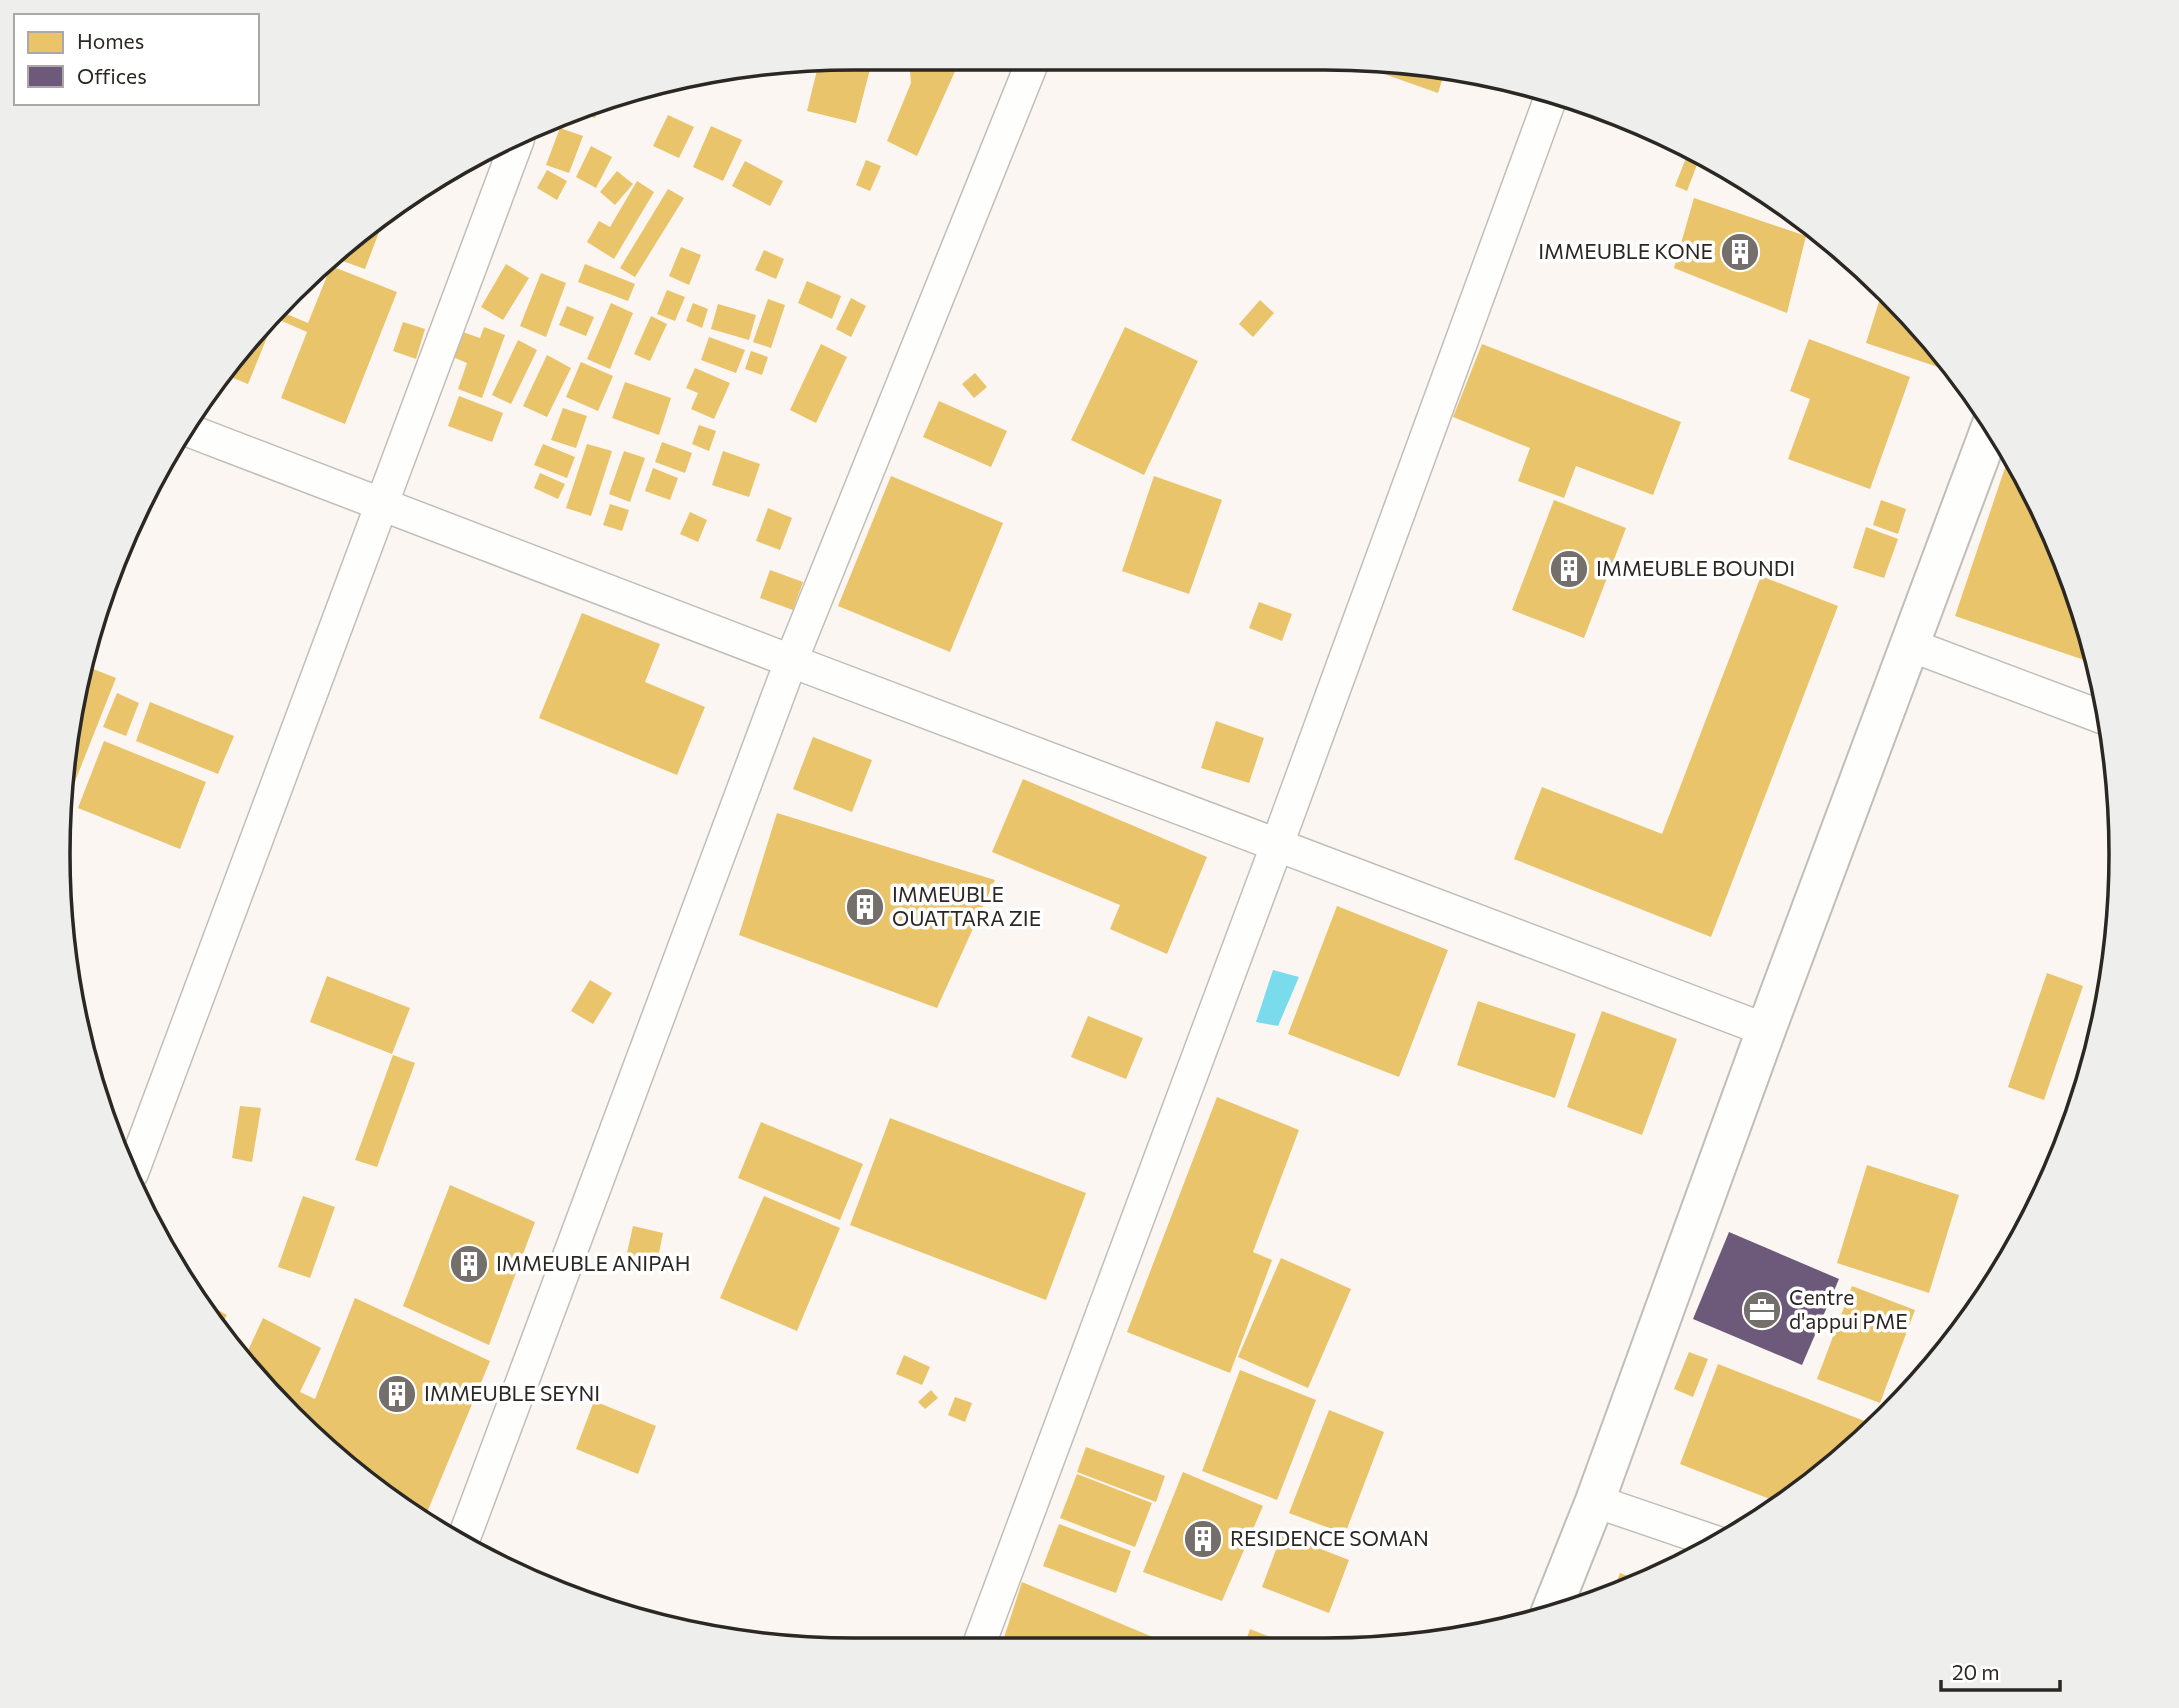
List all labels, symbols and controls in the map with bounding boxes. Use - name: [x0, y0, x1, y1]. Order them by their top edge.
- legend: [14, 14, 259, 105]
- text: Homes: [77, 28, 144, 53]
- text: Offices: [77, 63, 147, 88]
- building icon: IMMEUBLE KONE: [1719, 231, 1761, 273]
- place label: IMMEUBLE KONE: [1538, 238, 1713, 263]
- building icon: IMMEUBLE BOUNDI: [1548, 548, 1590, 590]
- place label: IMMEUBLE BOUNDI: [1596, 555, 1795, 580]
- place label: IMMEUBLE OUATTARA ZIE: [892, 881, 1041, 930]
- building icon: IMMEUBLE OUATTARA ZIE: [844, 886, 886, 928]
- building icon: IMMEUBLE ANIPAH: [448, 1243, 490, 1285]
- place label: IMMEUBLE ANIPAH: [496, 1250, 690, 1275]
- place label: Centre d'appui PME: [1789, 1284, 1908, 1333]
- office icon: Centre d'appui PME: [1741, 1289, 1783, 1331]
- building icon: IMMEUBLE SEYNI: [376, 1373, 418, 1415]
- place label: IMMEUBLE SEYNI: [424, 1380, 600, 1405]
- building icon: RESIDENCE SOMAN: [1182, 1518, 1224, 1560]
- place label: RESIDENCE SOMAN: [1230, 1525, 1429, 1550]
- scale bar: [1941, 1648, 2060, 1692]
- text: 20 m: [1952, 1659, 2000, 1684]

